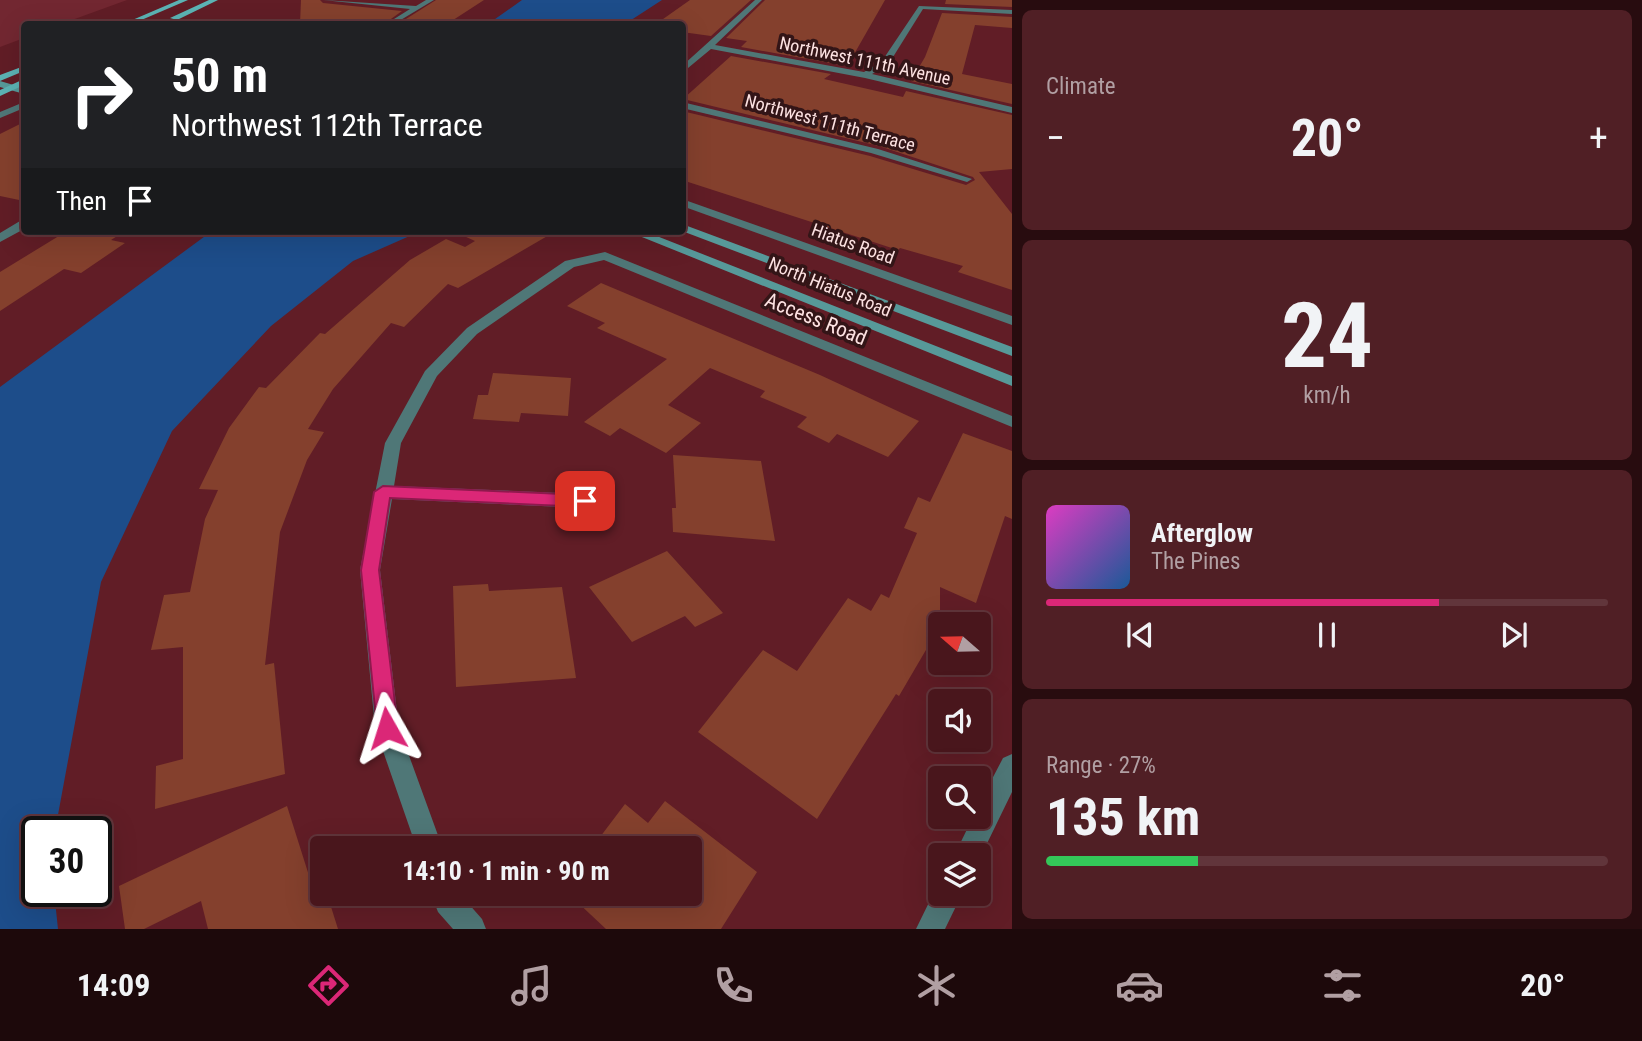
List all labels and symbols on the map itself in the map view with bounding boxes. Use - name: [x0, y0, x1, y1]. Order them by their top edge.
- street label: Northwest 111th Avenue: [778, 32, 953, 89]
- street label: Northwest 111th Terrace: [743, 90, 918, 155]
- street label: Hiatus Road: [809, 219, 897, 268]
- street label: North Hiatus Road: [766, 252, 895, 321]
- street label: Access Road: [762, 288, 870, 350]
- pin: [555, 471, 615, 531]
- north arrow: [928, 612, 990, 676]
- position arrow: [350, 691, 424, 765]
- speed limit sign: 30: [21, 816, 112, 907]

